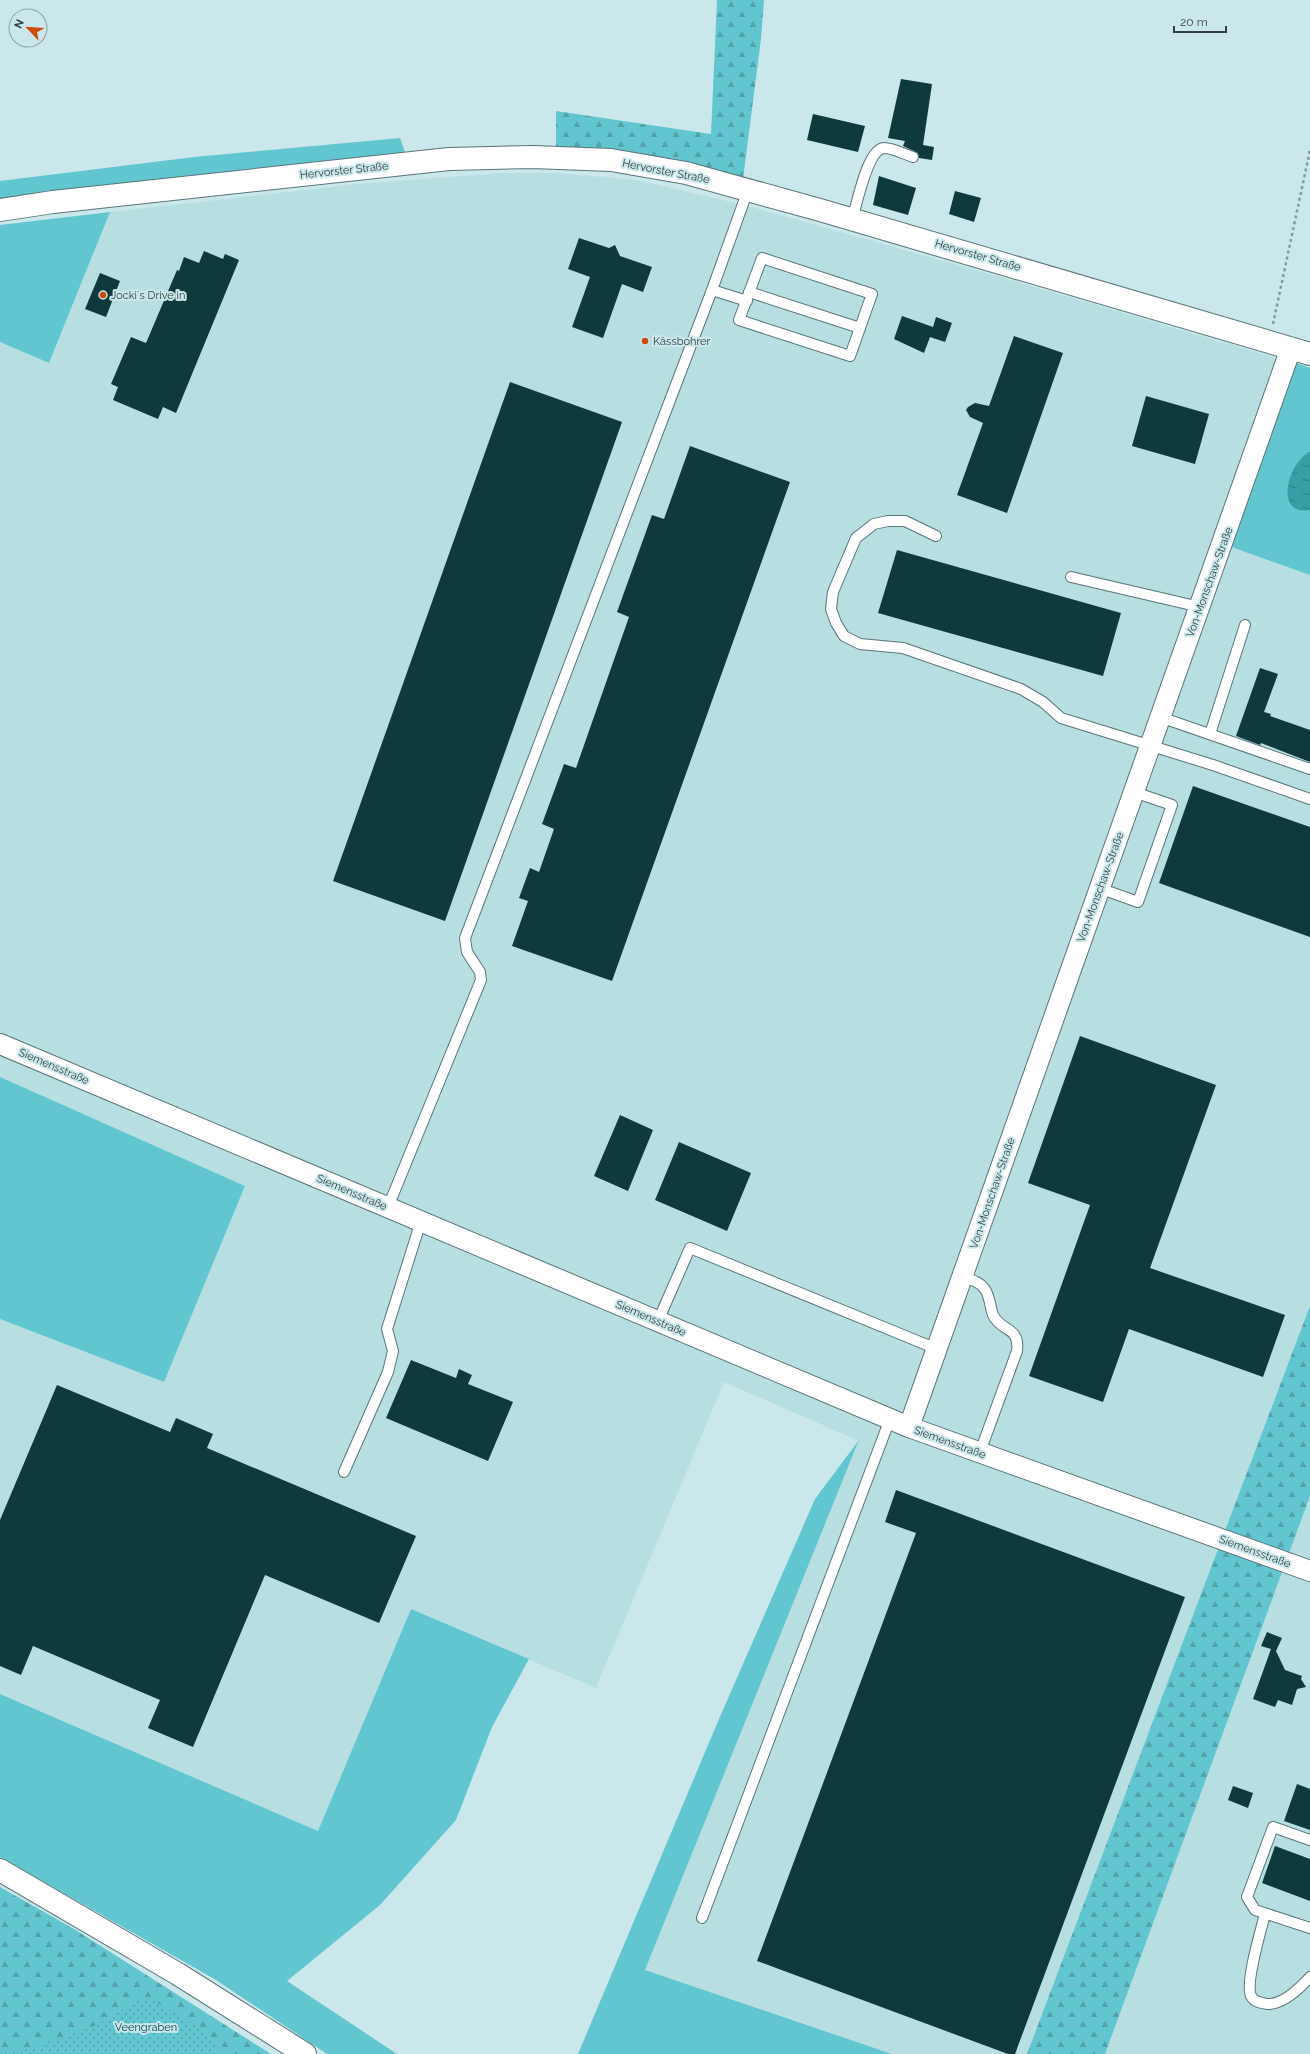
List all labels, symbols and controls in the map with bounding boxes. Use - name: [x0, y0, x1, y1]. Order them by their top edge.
- north arrow: [8, 8, 48, 48]
- scale bar: [1174, 8, 1226, 34]
- text: 20 m: [1180, 15, 1208, 29]
- text: N: [12, 17, 27, 31]
- street label: Hervorster Straße: [621, 157, 711, 186]
- street label: Hervorster Straße: [299, 159, 389, 182]
- street label: Hervorster Straße: [933, 237, 1023, 274]
- place label: Jocki´s Drive in: [111, 289, 185, 302]
- marker: Jocki´s Drive in: [98, 290, 108, 300]
- place label: Kässbohrer: [653, 335, 711, 348]
- marker: Kässbohrer: [640, 336, 650, 346]
- street label: Von-Monschaw-Straße: [1183, 525, 1236, 639]
- street label: Von-Monschaw-Straße: [1074, 830, 1127, 944]
- street label: Siemensstraße: [17, 1046, 91, 1087]
- street label: Von-Monschaw-Straße: [967, 1135, 1018, 1250]
- street label: Siemensstraße: [315, 1172, 389, 1213]
- street label: Siemensstraße: [614, 1298, 688, 1339]
- street label: Siemensstraße: [912, 1424, 988, 1462]
- street label: Siemensstraße: [1217, 1533, 1293, 1571]
- park label: Veengraben: [115, 2021, 177, 2034]

